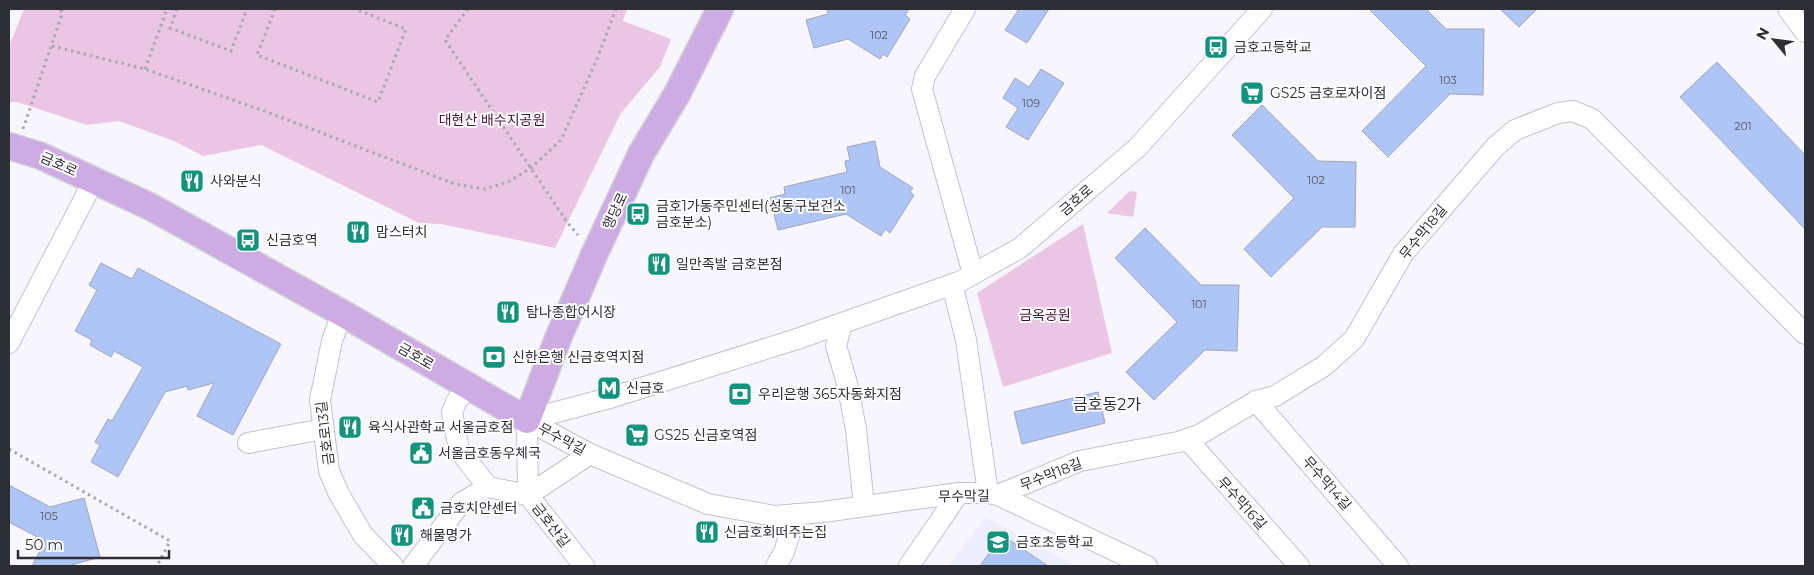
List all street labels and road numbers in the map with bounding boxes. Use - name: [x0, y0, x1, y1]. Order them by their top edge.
- street label: 금호로: [38, 148, 80, 180]
- street label: 금호로: [1056, 180, 1097, 219]
- street label: 행당로: [599, 190, 631, 232]
- street label: 무수막18길: [1395, 201, 1451, 263]
- street label: 금호로: [395, 339, 437, 374]
- street label: 금호로13길: [312, 400, 338, 466]
- street label: 무수막길: [535, 419, 589, 459]
- street label: 무수막14길: [1299, 452, 1355, 514]
- street label: 무수막18길: [1017, 454, 1085, 494]
- street label: 무수막16길: [1214, 473, 1270, 533]
- street label: 무수막길: [938, 487, 990, 505]
- street label: 금호산길: [528, 499, 574, 551]

